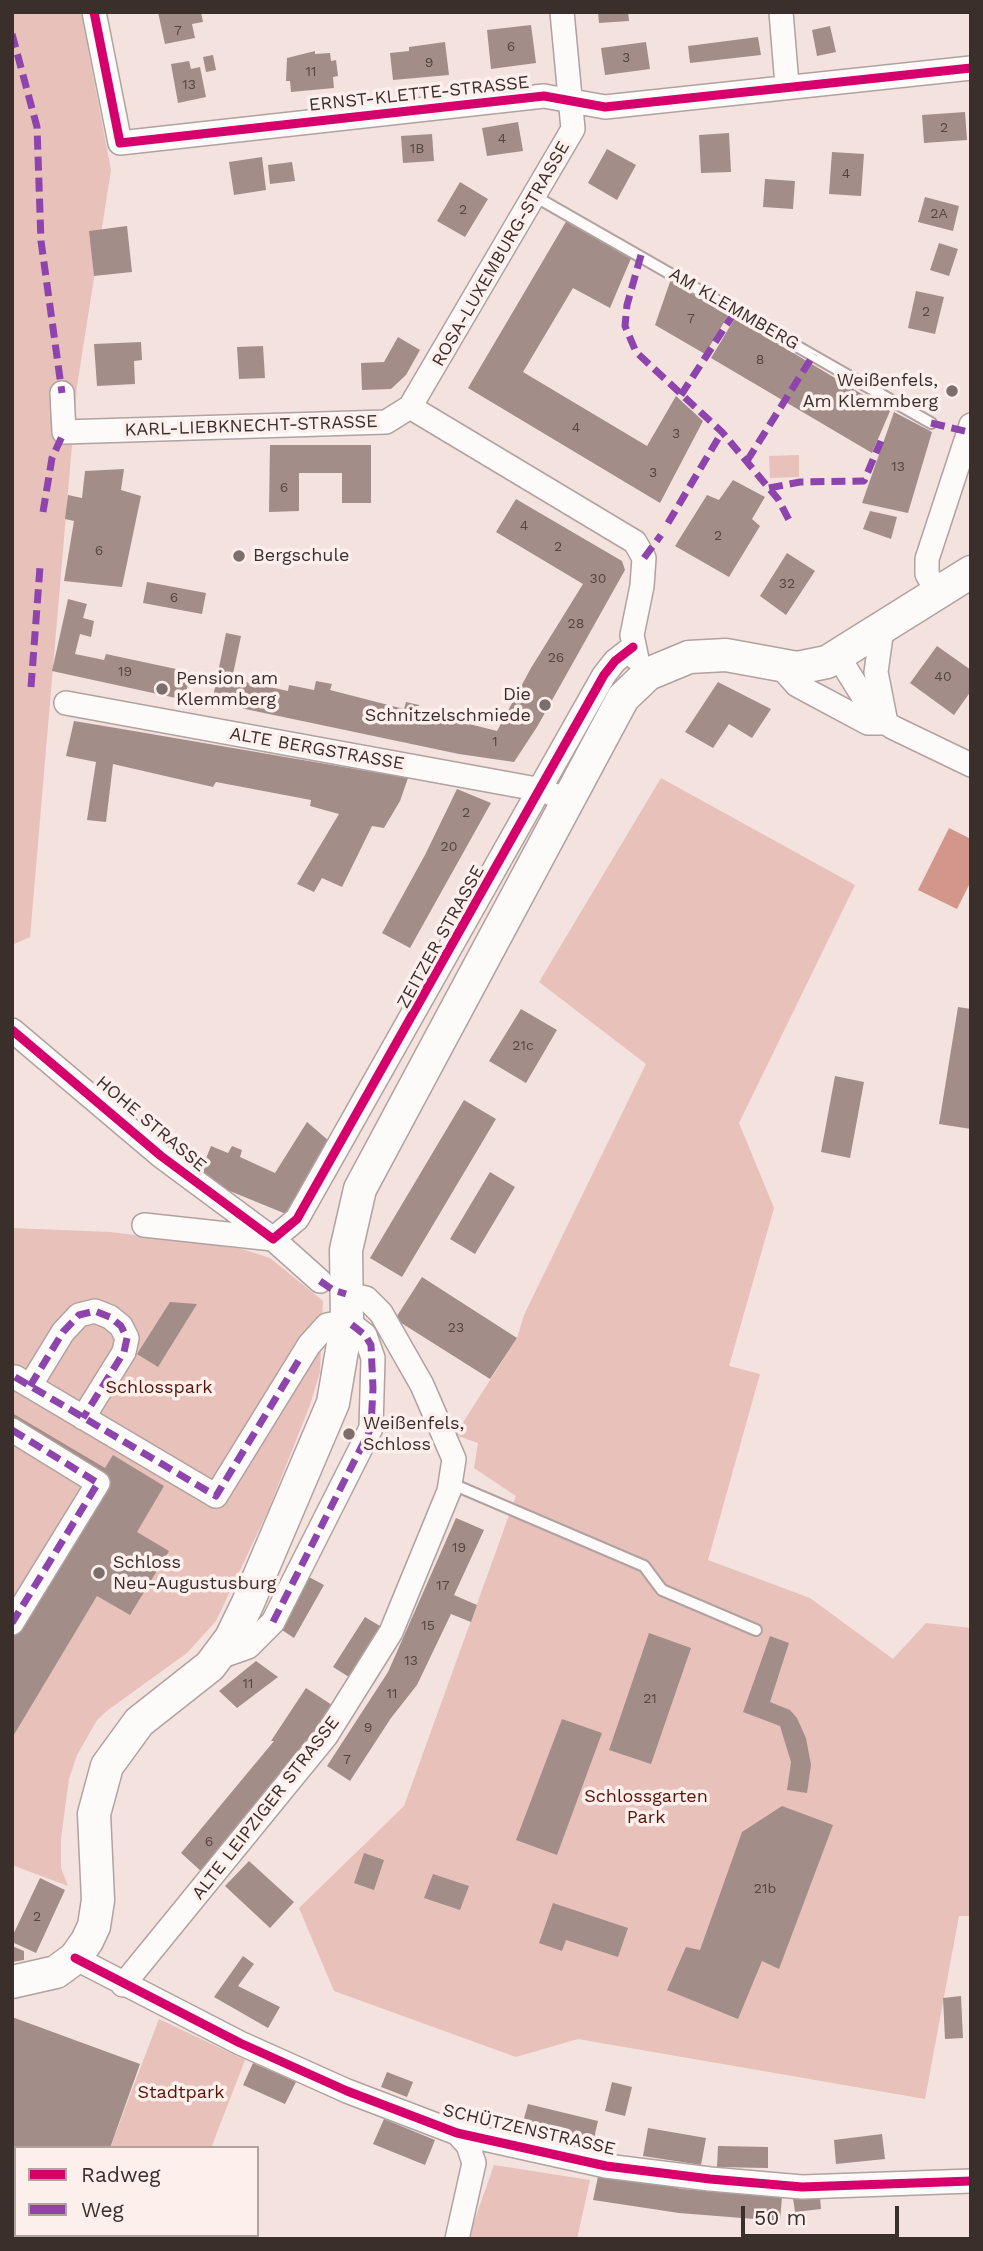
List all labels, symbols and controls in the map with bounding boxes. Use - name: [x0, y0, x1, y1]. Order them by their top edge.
- house number: 7: [174, 23, 182, 39]
- house number: 6: [507, 39, 515, 55]
- house number: 3: [622, 50, 630, 66]
- house number: 9: [425, 55, 433, 71]
- house number: 11: [306, 64, 316, 80]
- street label: ERNST-KLETTE-STRASSE: [308, 72, 530, 116]
- house number: 13: [182, 77, 196, 93]
- house number: 2: [940, 120, 948, 136]
- house number: 4: [498, 131, 506, 147]
- street label: ROSA-LUXEMBURG-STRASSE: [428, 138, 574, 370]
- house number: 1B: [410, 141, 424, 157]
- house number: 4: [842, 166, 850, 182]
- house number: 2: [459, 202, 467, 218]
- house number: 2A: [930, 206, 948, 222]
- street label: AM KLEMMBERG: [665, 263, 803, 355]
- house number: 2: [922, 304, 930, 320]
- house number: 7: [687, 311, 695, 327]
- house number: 8: [756, 352, 764, 368]
- place label: Weißenfels, Am Klemmberg: [803, 370, 938, 412]
- marker: Weißenfels, Am Klemmberg: [944, 383, 960, 399]
- street label: KARL-LIEBKNECHT-STRASSE: [124, 411, 378, 441]
- house number: 4: [572, 420, 580, 436]
- house number: 3: [672, 426, 680, 442]
- house number: 13: [891, 459, 905, 475]
- house number: 3: [649, 465, 657, 481]
- house number: 6: [280, 480, 288, 496]
- house number: 4: [520, 518, 528, 534]
- house number: 2: [714, 528, 722, 544]
- house number: 2: [554, 539, 562, 555]
- house number: 6: [95, 543, 103, 559]
- place label: Bergschule: [253, 545, 349, 567]
- marker: Bergschule: [231, 548, 247, 564]
- house number: 30: [590, 571, 606, 587]
- house number: 32: [779, 576, 795, 592]
- house number: 6: [170, 590, 178, 606]
- house number: 28: [568, 616, 584, 632]
- house number: 26: [548, 650, 564, 666]
- house number: 19: [118, 664, 132, 680]
- place label: Pension am Klemmberg: [176, 668, 278, 710]
- house number: 40: [934, 669, 952, 685]
- marker: Pension am Klemmberg: [154, 681, 170, 697]
- place label: Die Schnitzelschmiede: [365, 684, 531, 726]
- marker: Die Schnitzelschmiede: [537, 697, 553, 713]
- street label: ALTE BERGSTRASSE: [228, 723, 406, 775]
- house number: 1: [492, 734, 498, 750]
- house number: 2: [462, 805, 470, 821]
- house number: 20: [441, 839, 457, 855]
- street label: ZEITZER STRASSE: [393, 862, 489, 1012]
- house number: 21c: [512, 1038, 534, 1054]
- street label: HOHE STRASSE: [91, 1071, 211, 1177]
- house number: 23: [448, 1320, 464, 1336]
- park label: Schlosspark: [105, 1377, 213, 1399]
- place label: Weißenfels, Schloss: [363, 1413, 464, 1456]
- marker: Weißenfels, Schloss: [341, 1426, 357, 1442]
- house number: 19: [452, 1540, 466, 1556]
- place label: Schloss Neu-Augustusburg: [113, 1552, 276, 1594]
- marker: Schloss Neu-Augustusburg: [91, 1565, 107, 1581]
- house number: 17: [436, 1578, 450, 1594]
- house number: 15: [421, 1618, 435, 1634]
- house number: 13: [404, 1653, 418, 1669]
- house number: 11: [243, 1676, 253, 1692]
- house number: 11: [387, 1686, 397, 1702]
- house number: 21: [643, 1691, 657, 1707]
- street label: ALTE LEIPZIGER STRASSE: [188, 1712, 344, 1904]
- house number: 9: [364, 1720, 372, 1736]
- house number: 7: [343, 1752, 351, 1768]
- park label: Schlossgarten Park: [584, 1786, 708, 1828]
- house number: 6: [205, 1834, 213, 1850]
- house number: 21b: [754, 1881, 776, 1897]
- house number: 2: [33, 1909, 41, 1925]
- park label: Stadtpark: [137, 2082, 225, 2104]
- street label: SCHÜTZENSTRASSE: [440, 2100, 618, 2160]
- legend: [14, 2146, 259, 2237]
- text: Radweg: [81, 2162, 161, 2187]
- scale bar: [745, 2192, 902, 2236]
- text: Weg: [81, 2197, 124, 2222]
- text: 50 m: [754, 2205, 806, 2230]

